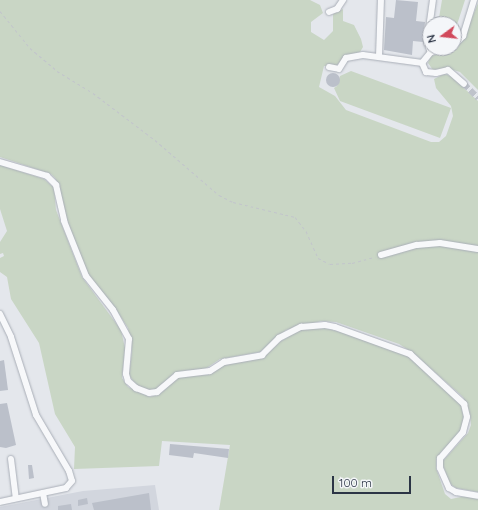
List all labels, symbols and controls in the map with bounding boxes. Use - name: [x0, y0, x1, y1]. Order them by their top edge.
- north arrow: [422, 16, 462, 56]
- text: N: [424, 33, 439, 45]
- scale bar: [334, 468, 413, 494]
- text: 100 m: [339, 475, 372, 490]

